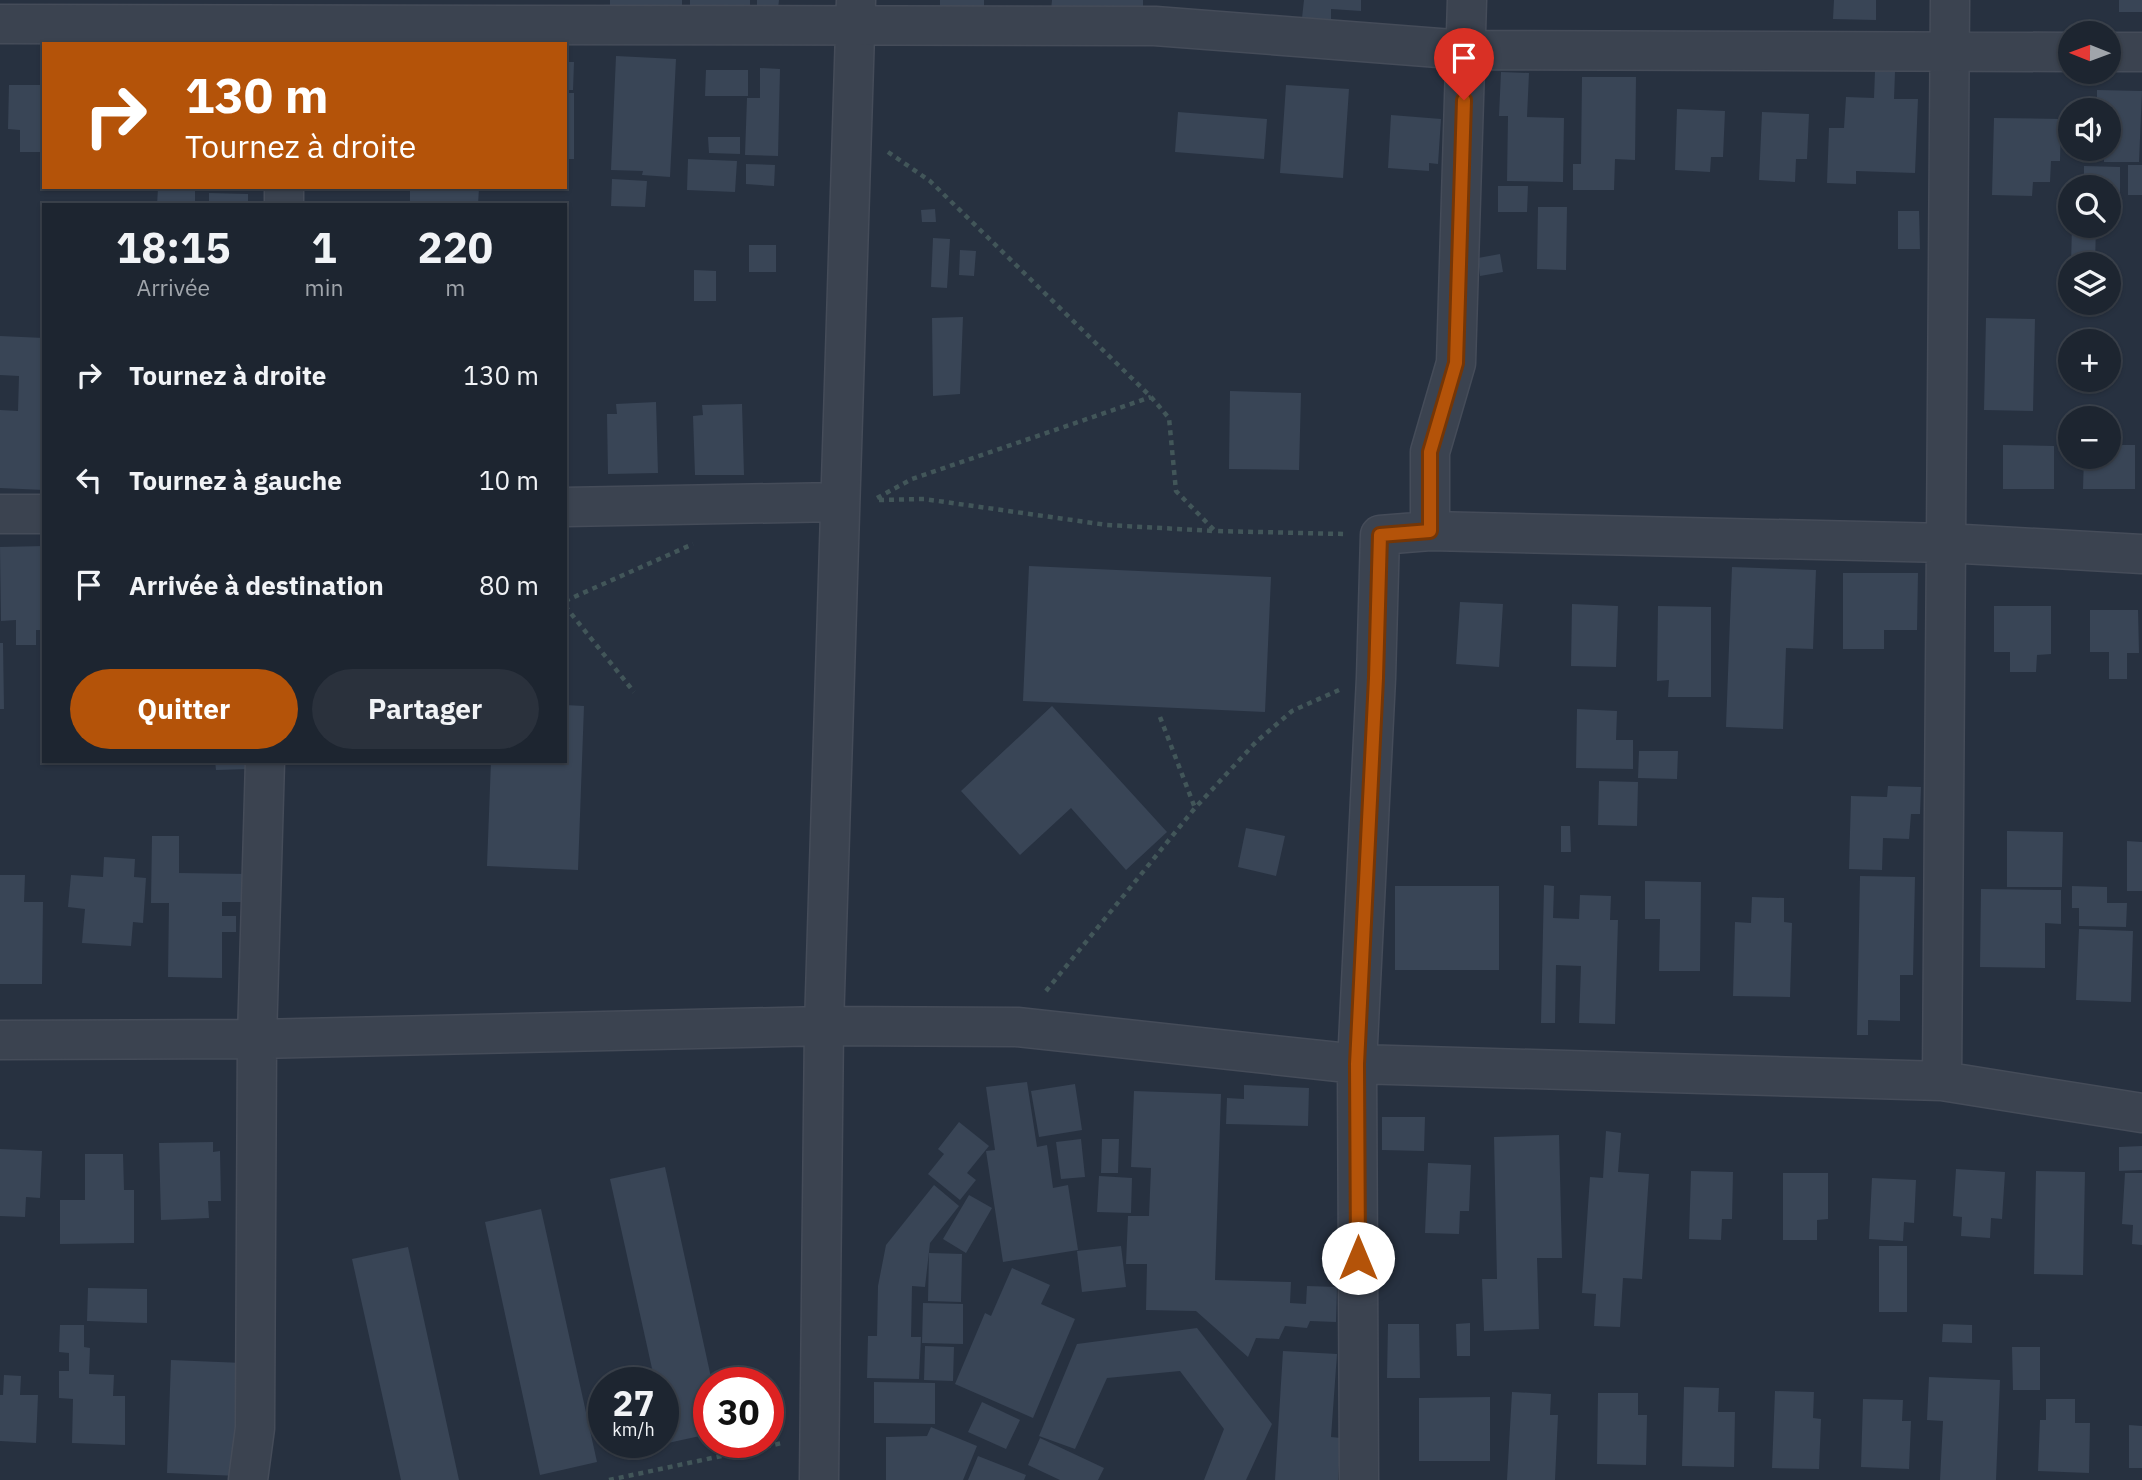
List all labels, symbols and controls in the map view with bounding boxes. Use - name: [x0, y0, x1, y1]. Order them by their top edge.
- north arrow: [2058, 21, 2121, 84]
- map controls: [2058, 21, 2121, 469]
- pin: [1434, 28, 1494, 100]
- icon: arrive: [1445, 39, 1483, 77]
- text: 130 m: [185, 63, 329, 126]
- icon: right: [70, 70, 161, 161]
- button: sound: [2058, 98, 2121, 161]
- text: Tournez à droite: [185, 125, 416, 167]
- button: search: [2058, 175, 2121, 238]
- text: 18:15: [116, 220, 231, 275]
- text: 1: [311, 220, 337, 275]
- text: 220: [417, 220, 493, 275]
- button: layers: [2058, 252, 2121, 315]
- text: Arrivée: [136, 272, 210, 302]
- text: min: [305, 272, 343, 302]
- text: m: [445, 272, 465, 302]
- button: +: [2058, 329, 2121, 392]
- icon: right: [70, 356, 108, 394]
- text: Tournez à droite: [129, 358, 326, 392]
- text: 130 m: [463, 358, 539, 392]
- button: −: [2058, 406, 2121, 469]
- icon: left: [70, 461, 108, 499]
- text: Tournez à gauche: [129, 463, 342, 497]
- text: 10 m: [479, 463, 539, 497]
- icon: arrive: [70, 566, 108, 604]
- text: Arrivée à destination: [129, 568, 384, 602]
- text: 80 m: [479, 568, 539, 602]
- button: Quitter: [70, 669, 298, 749]
- button: Partager: [312, 669, 539, 749]
- position arrow: [1321, 1221, 1395, 1295]
- speed limit sign: 30: [693, 1367, 784, 1458]
- text: 27: [612, 1380, 655, 1426]
- text: km/h: [612, 1418, 655, 1441]

